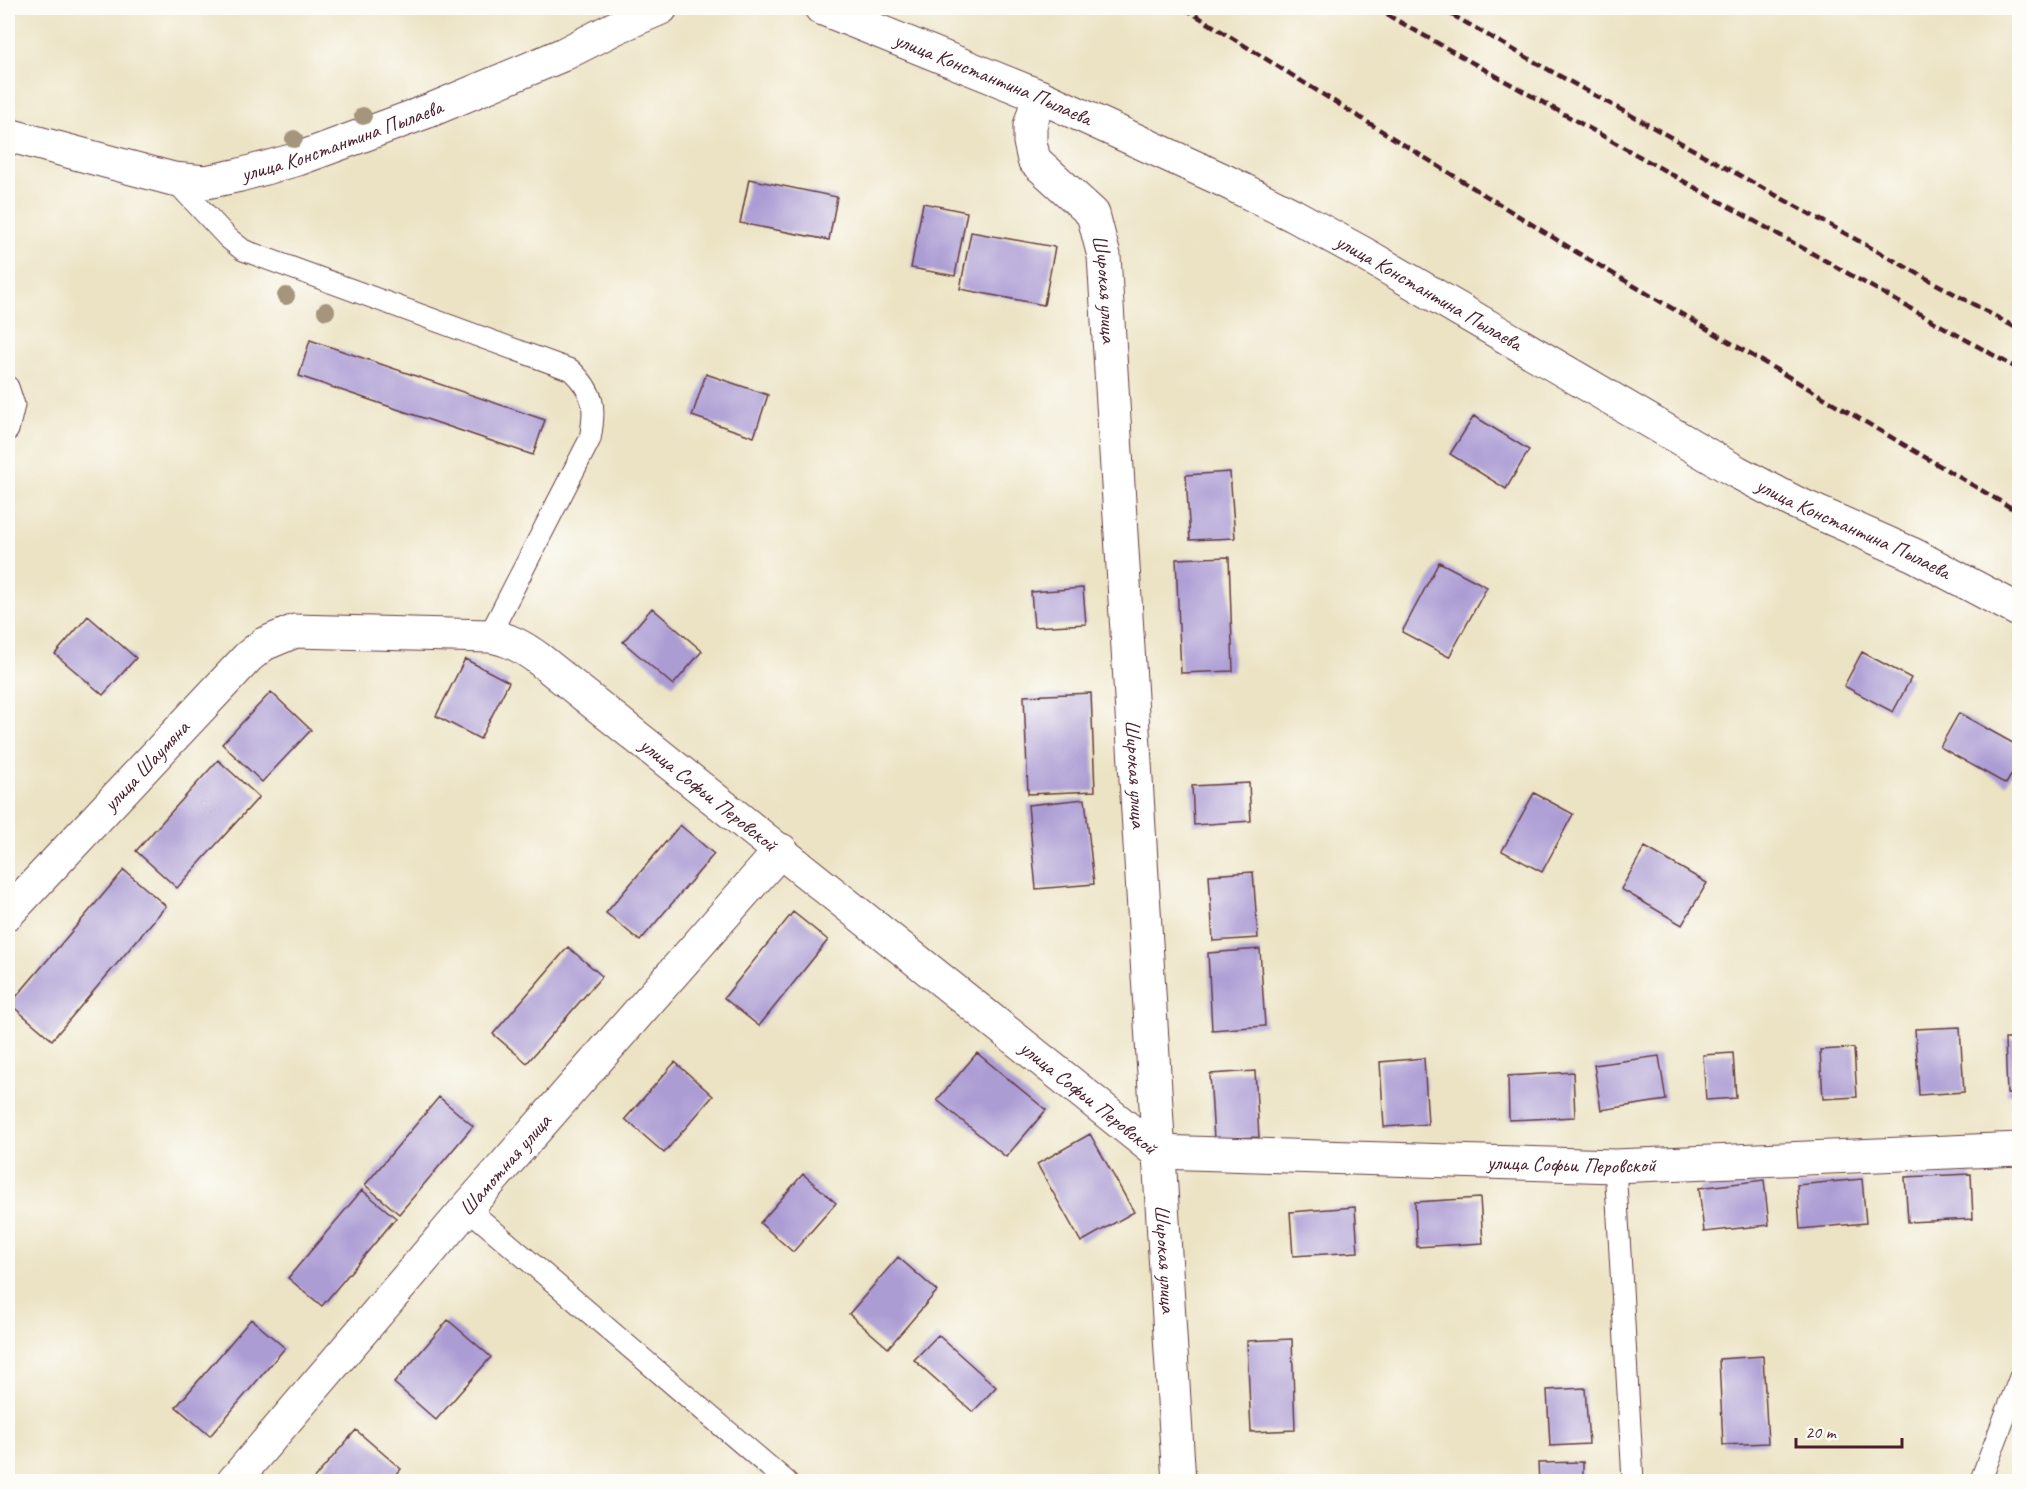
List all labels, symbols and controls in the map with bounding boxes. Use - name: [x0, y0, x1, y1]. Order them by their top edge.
- street label: улица Константина Пылаева: [889, 25, 1098, 132]
- street label: улица Константина Пылаева: [236, 93, 448, 188]
- street label: улица Константина Пылаева: [1330, 227, 1529, 358]
- street label: Широкая улица: [1086, 232, 1122, 346]
- street label: улица Константина Пылаева: [1750, 471, 1957, 586]
- street label: улица Шаумяна: [96, 714, 196, 818]
- street label: Широкая улица: [1119, 719, 1152, 831]
- street label: улица Софьи Перовской: [633, 730, 784, 858]
- street label: улица Софьи Перовской: [1013, 1034, 1164, 1161]
- street label: Шамотная улица: [453, 1107, 558, 1221]
- street label: улица Софьи Перовской: [1485, 1149, 1657, 1179]
- street label: Широкая улица: [1149, 1204, 1182, 1316]
- scale bar: [1796, 1411, 1902, 1449]
- text: 20 m: [1805, 1421, 1838, 1443]

